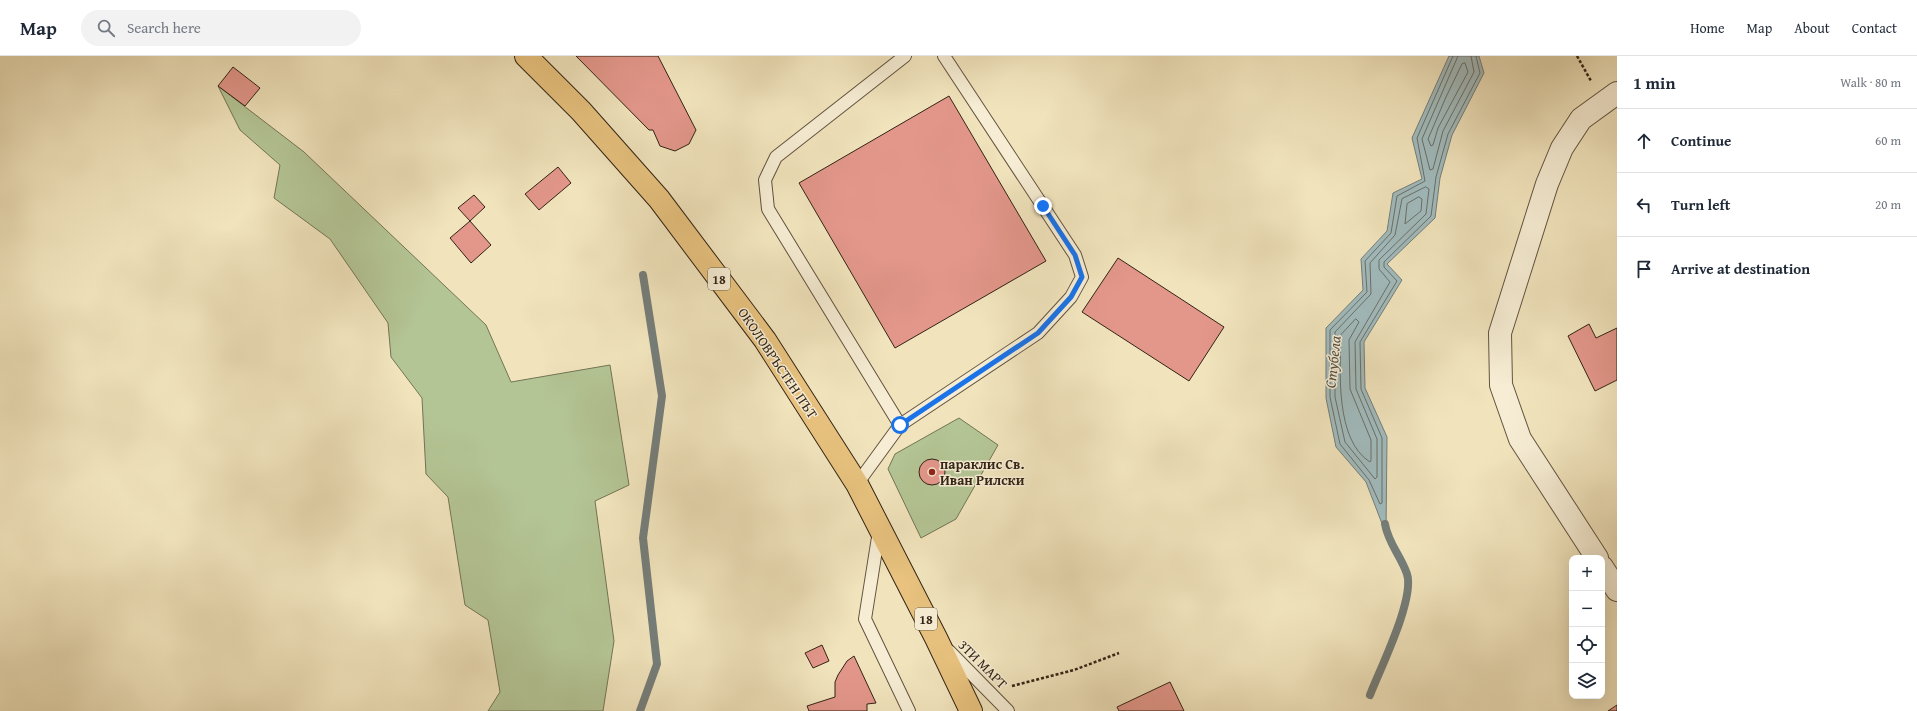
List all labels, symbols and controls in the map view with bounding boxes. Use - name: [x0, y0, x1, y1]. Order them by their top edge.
- search box: [81, 10, 361, 46]
- text: Map: [20, 14, 57, 42]
- icon: search: [95, 17, 117, 39]
- text: Search here: [127, 17, 201, 38]
- text: Home: [1690, 18, 1725, 38]
- text: Map: [1747, 18, 1772, 38]
- text: About: [1794, 18, 1830, 38]
- text: Contact: [1852, 18, 1897, 38]
- text: 1 min: [1633, 70, 1675, 95]
- text: Walk · 80 m: [1840, 73, 1901, 92]
- icon: ahead: [1633, 130, 1655, 152]
- text: Continue: [1671, 130, 1732, 151]
- text: 60 m: [1875, 131, 1901, 150]
- icon: left: [1633, 194, 1655, 216]
- text: Turn left: [1671, 194, 1730, 215]
- text: 20 m: [1875, 195, 1901, 214]
- route end: [1034, 197, 1052, 215]
- icon: arrive: [1633, 258, 1655, 280]
- text: Arrive at destination: [1671, 258, 1810, 279]
- road number: 18: [708, 268, 730, 290]
- street label: ОКОЛОВРЪСТЕН ПЪТ: [733, 304, 823, 422]
- water label: Стубела: [1319, 335, 1346, 389]
- route start: [891, 416, 909, 434]
- place label: параклис Св. Иван Рилски: [940, 454, 1025, 490]
- marker: параклис Св. Иван Рилски: [927, 467, 937, 477]
- map controls: [1569, 555, 1605, 699]
- button: +: [1569, 555, 1605, 591]
- button: −: [1569, 591, 1605, 627]
- road number: 18: [915, 608, 937, 630]
- button: locate: [1569, 627, 1605, 663]
- street label: 3ТИ МАРТ: [954, 635, 1012, 693]
- button: layers: [1569, 663, 1605, 699]

